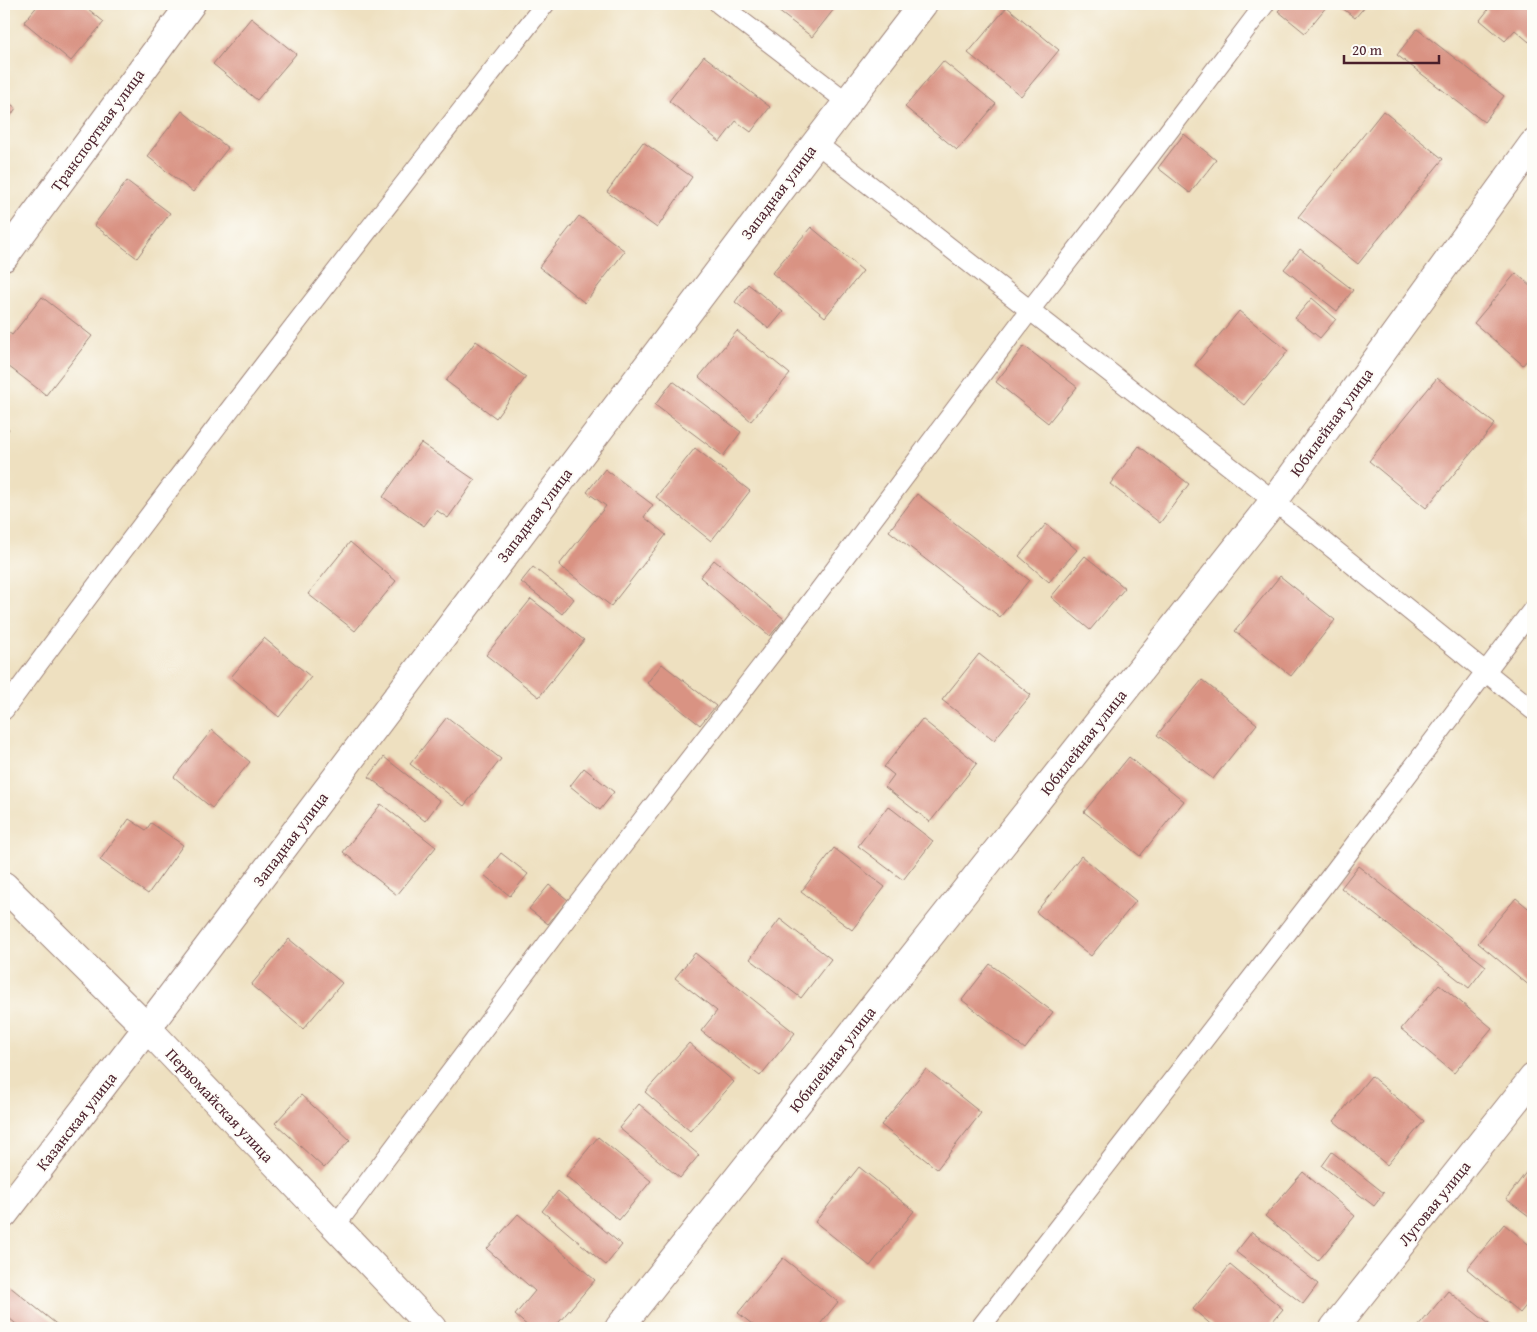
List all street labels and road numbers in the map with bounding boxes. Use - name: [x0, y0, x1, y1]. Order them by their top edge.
- street label: Транспортная улица: [44, 63, 150, 196]
- street label: Западная улица: [734, 139, 822, 244]
- street label: Юбилейная улица: [1283, 362, 1379, 481]
- street label: Западная улица: [490, 462, 578, 567]
- street label: Юбилейная улица: [1034, 684, 1132, 800]
- street label: Западная улица: [246, 786, 334, 891]
- street label: Юбилейная улица: [783, 1001, 881, 1117]
- street label: Первомайская улица: [160, 1042, 280, 1168]
- street label: Казанская улица: [30, 1066, 122, 1175]
- street label: Луговая улица: [1392, 1155, 1476, 1251]

